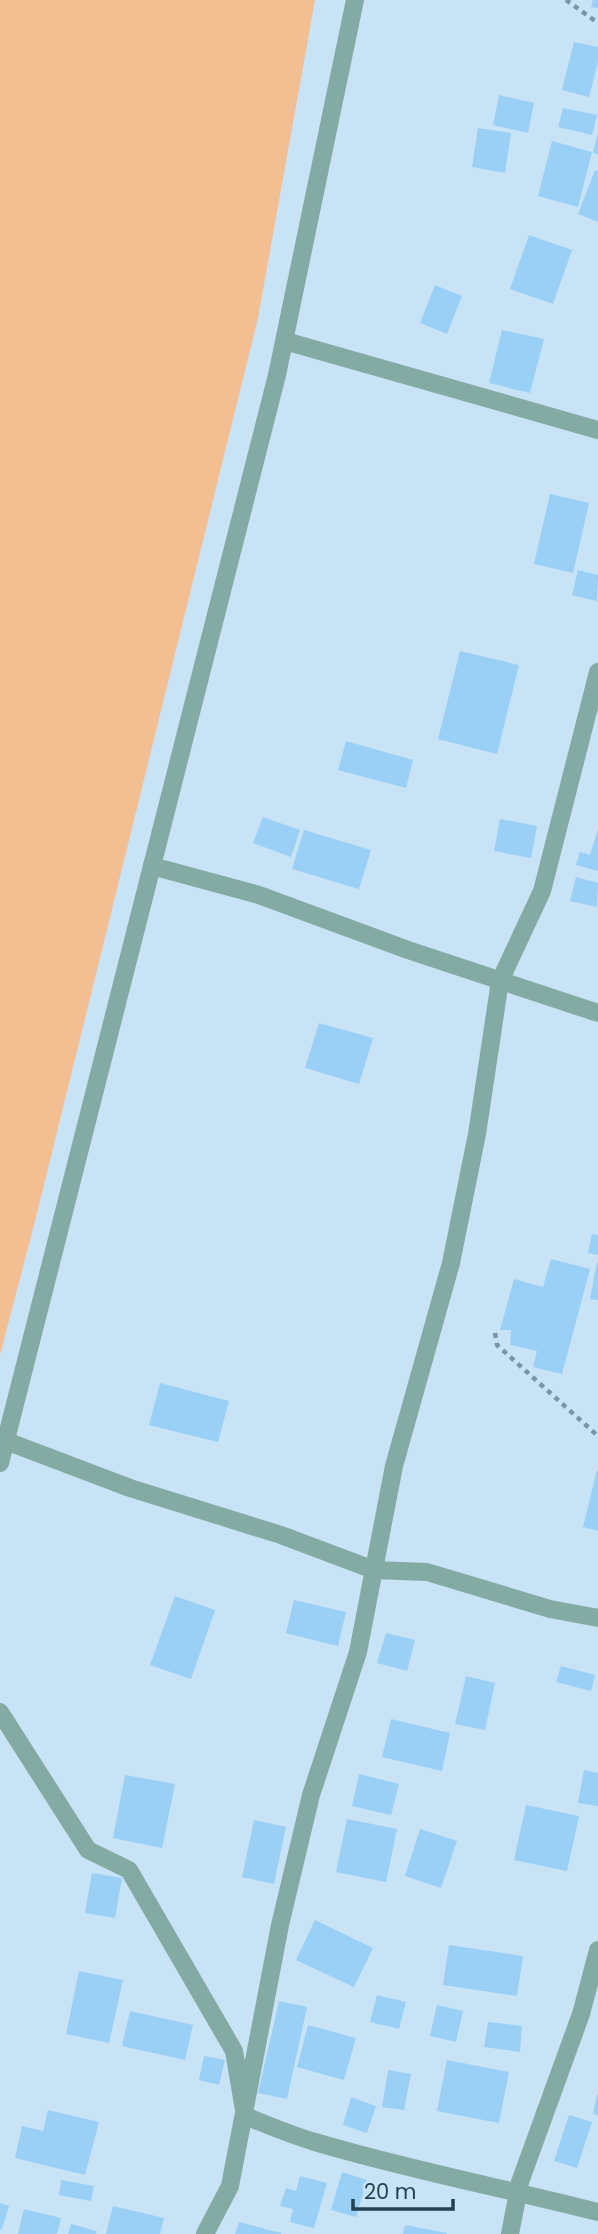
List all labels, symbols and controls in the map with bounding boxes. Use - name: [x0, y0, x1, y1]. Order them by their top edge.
- scale bar: [353, 2168, 453, 2212]
- text: 20 m: [364, 2177, 417, 2206]

